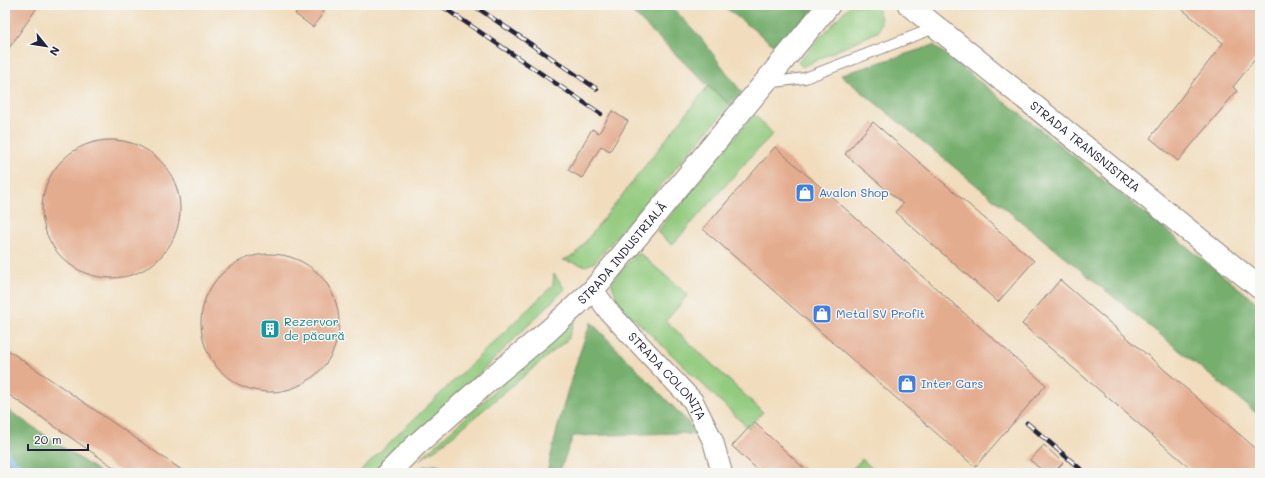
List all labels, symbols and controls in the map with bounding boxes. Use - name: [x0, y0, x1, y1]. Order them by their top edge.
- north arrow: [26, 26, 66, 66]
- text: N: [47, 44, 64, 59]
- street label: STRADA TRANSNISTRIA: [1027, 97, 1144, 195]
- shop icon: Avalon Shop: [794, 182, 816, 204]
- place label: Avalon Shop: [819, 184, 889, 200]
- street label: STRADA INDUSTRIALĂ: [574, 198, 670, 307]
- shop icon: Metal SV Profit: [811, 303, 833, 325]
- place label: Metal SV Profit: [836, 305, 925, 321]
- place label: Rezervor de păcură: [284, 313, 345, 343]
- building icon: Rezervor de păcură: [259, 318, 281, 340]
- street label: STRADA COLONIȚA: [625, 328, 710, 422]
- shop icon: Inter Cars: [896, 373, 918, 395]
- place label: Inter Cars: [921, 375, 984, 391]
- scale bar: [28, 426, 88, 452]
- text: 20 m: [34, 431, 62, 447]

